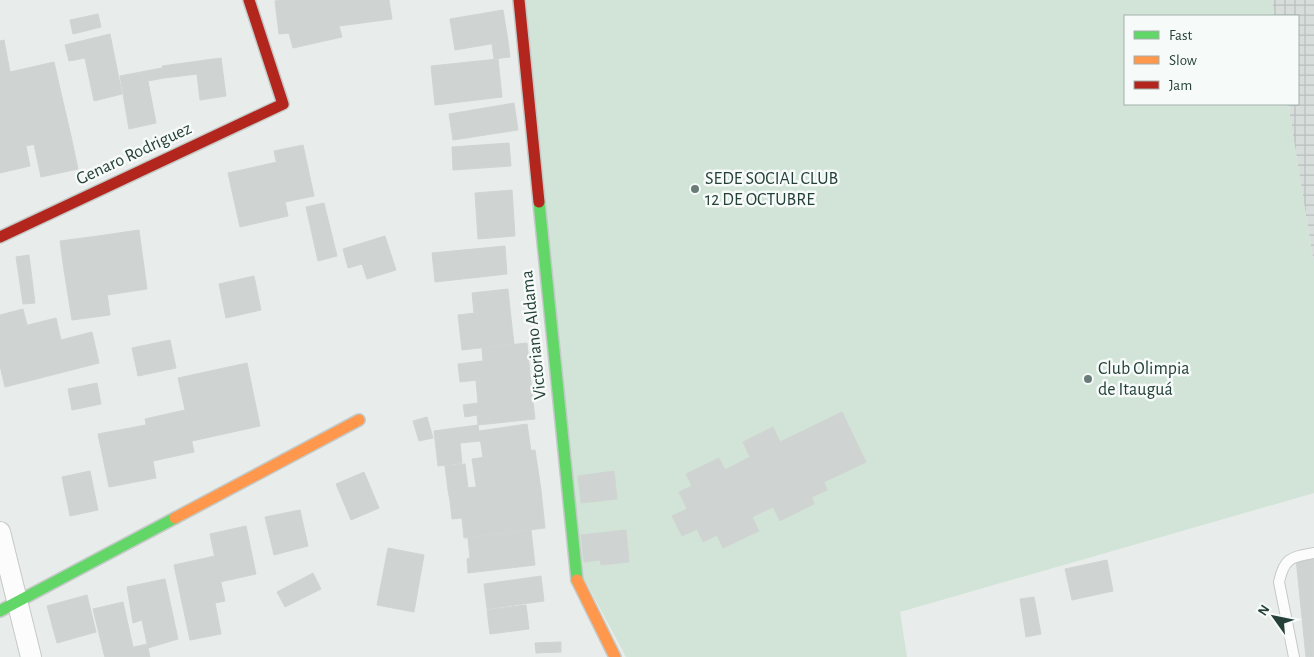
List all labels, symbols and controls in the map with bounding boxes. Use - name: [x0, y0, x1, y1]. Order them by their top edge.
- legend: [1124, 15, 1299, 105]
- text: Fast: [1169, 28, 1193, 43]
- text: Slow: [1169, 53, 1197, 68]
- text: Jam: [1169, 78, 1192, 93]
- street label: Genaro Rodriguez: [74, 119, 194, 189]
- place label: SEDE SOCIAL CLUB 12 DE OCTUBRE: [705, 170, 838, 209]
- marker: SEDE SOCIAL CLUB 12 DE OCTUBRE: [689, 183, 701, 195]
- street label: Victoriano Aldama: [518, 269, 550, 401]
- place label: Club Olimpia de Itauguá: [1098, 360, 1190, 399]
- marker: Club Olimpia de Itauguá: [1082, 373, 1094, 385]
- north arrow: [1249, 592, 1299, 642]
- text: N: [1255, 603, 1272, 618]

